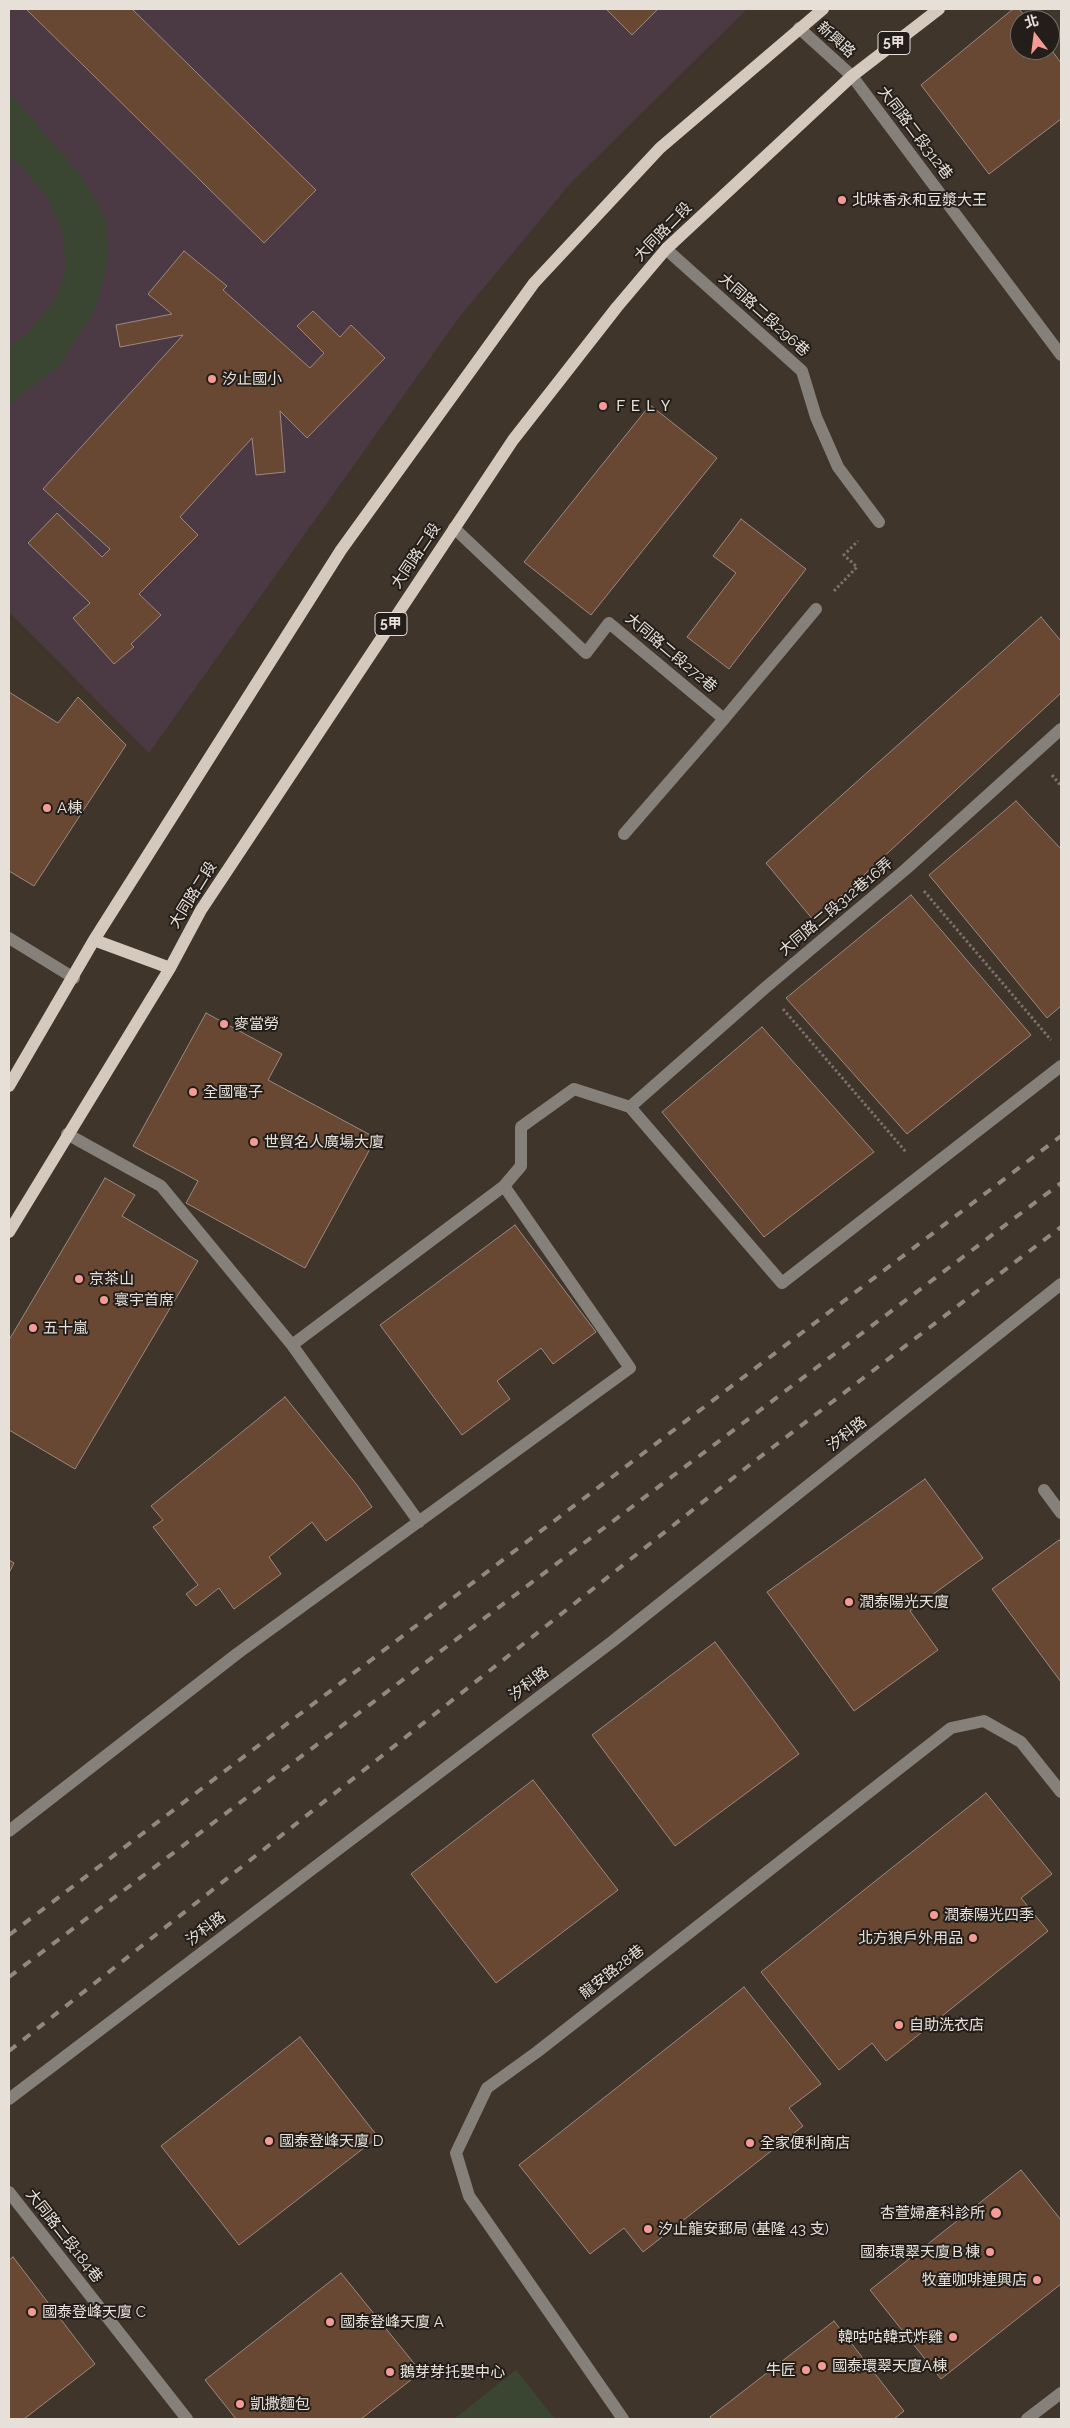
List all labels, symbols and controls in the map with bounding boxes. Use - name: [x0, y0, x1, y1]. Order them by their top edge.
- north arrow: [1010, 10, 1060, 60]
- text: 北: [1023, 12, 1040, 31]
- street label: 新興路: [813, 18, 859, 62]
- road number: 5甲: [878, 32, 910, 54]
- street label: 大同路二段312巷: [874, 83, 956, 183]
- place label: 北味香永和豆漿大王: [852, 191, 987, 209]
- marker: 北味香永和豆漿大王: [836, 194, 848, 206]
- street label: 大同路二段: [630, 199, 696, 265]
- street label: 大同路二段296巷: [715, 270, 813, 360]
- place label: 汐止國小: [222, 370, 282, 388]
- marker: 汐止國小: [206, 373, 218, 385]
- place label: ＦＥＬＹ: [613, 397, 673, 415]
- marker: ＦＥＬＹ: [597, 400, 609, 412]
- street label: 大同路二段: [388, 520, 444, 592]
- street label: 大同路二段272巷: [622, 610, 720, 696]
- road number: 5甲: [375, 612, 407, 636]
- place label: A棟: [57, 799, 82, 817]
- marker: A棟: [41, 802, 53, 814]
- street label: 大同路二段312巷16弄: [776, 854, 896, 960]
- street label: 大同路二段: [165, 858, 221, 932]
- place label: 麥當勞: [234, 1015, 279, 1033]
- marker: 麥當勞: [218, 1018, 230, 1030]
- place label: 全國電子: [203, 1083, 263, 1101]
- marker: 全國電子: [187, 1086, 199, 1098]
- place label: 世貿名人廣場大廈: [264, 1133, 384, 1151]
- marker: 世貿名人廣場大廈: [248, 1136, 260, 1148]
- place label: 京茶山: [89, 1270, 134, 1288]
- marker: 京茶山: [73, 1273, 85, 1285]
- place label: 寰宇首席: [114, 1291, 174, 1309]
- marker: 寰宇首席: [98, 1294, 110, 1306]
- place label: 五十嵐: [43, 1319, 88, 1337]
- marker: 五十嵐: [27, 1322, 39, 1334]
- street label: 汐科路: [824, 1413, 870, 1455]
- place label: 潤泰陽光天廈: [859, 1593, 949, 1611]
- marker: 潤泰陽光天廈: [843, 1596, 855, 1608]
- street label: 汐科路: [506, 1663, 552, 1705]
- place label: 潤泰陽光四季: [944, 1906, 1034, 1924]
- street label: 汐科路: [183, 1908, 229, 1950]
- marker: 潤泰陽光四季: [928, 1909, 940, 1921]
- place label: 北方狼戶外用品: [858, 1929, 963, 1947]
- marker: 北方狼戶外用品: [967, 1932, 979, 1944]
- street label: 龍安路28巷: [576, 1941, 648, 2003]
- place label: 自助洗衣店: [909, 2016, 984, 2034]
- marker: 自助洗衣店: [893, 2019, 905, 2031]
- place label: 國泰登峰天廈 D: [279, 2132, 384, 2150]
- place label: 全家便利商店: [760, 2134, 850, 2152]
- marker: 國泰登峰天廈 D: [263, 2135, 275, 2147]
- marker: 全家便利商店: [744, 2137, 756, 2149]
- street label: 大同路二段184巷: [22, 2186, 106, 2286]
- place label: 杏萱婦產科診所: [880, 2204, 985, 2222]
- marker: 杏萱婦產科診所: [989, 2206, 1003, 2220]
- place label: 汐止龍安郵局 (基隆 43 支): [658, 2220, 829, 2238]
- marker: 汐止龍安郵局 (基隆 43 支): [642, 2223, 654, 2235]
- place label: 國泰環翠天廈Ｂ棟: [860, 2243, 980, 2261]
- marker: 國泰環翠天廈Ｂ棟: [984, 2246, 996, 2258]
- place label: 牧童咖啡連興店: [922, 2271, 1027, 2289]
- marker: 牧童咖啡連興店: [1031, 2274, 1043, 2286]
- place label: 國泰登峰天廈 C: [42, 2303, 146, 2321]
- marker: 國泰登峰天廈 C: [26, 2306, 38, 2318]
- place label: 國泰登峰天廈 A: [340, 2313, 444, 2331]
- marker: 國泰登峰天廈 A: [324, 2316, 336, 2328]
- place label: 韓咕咕韓式炸雞: [838, 2328, 943, 2346]
- marker: 韓咕咕韓式炸雞: [947, 2331, 959, 2343]
- place label: 國泰環翠天廈A棟: [832, 2357, 947, 2375]
- marker: 國泰環翠天廈A棟: [816, 2360, 828, 2372]
- place label: 牛匠: [766, 2361, 796, 2379]
- place label: 鵝芽芽托嬰中心: [400, 2363, 505, 2381]
- marker: 牛匠: [800, 2364, 812, 2376]
- marker: 鵝芽芽托嬰中心: [384, 2366, 396, 2378]
- place label: 凱撒麵包: [250, 2395, 310, 2413]
- marker: 凱撒麵包: [234, 2398, 246, 2410]

